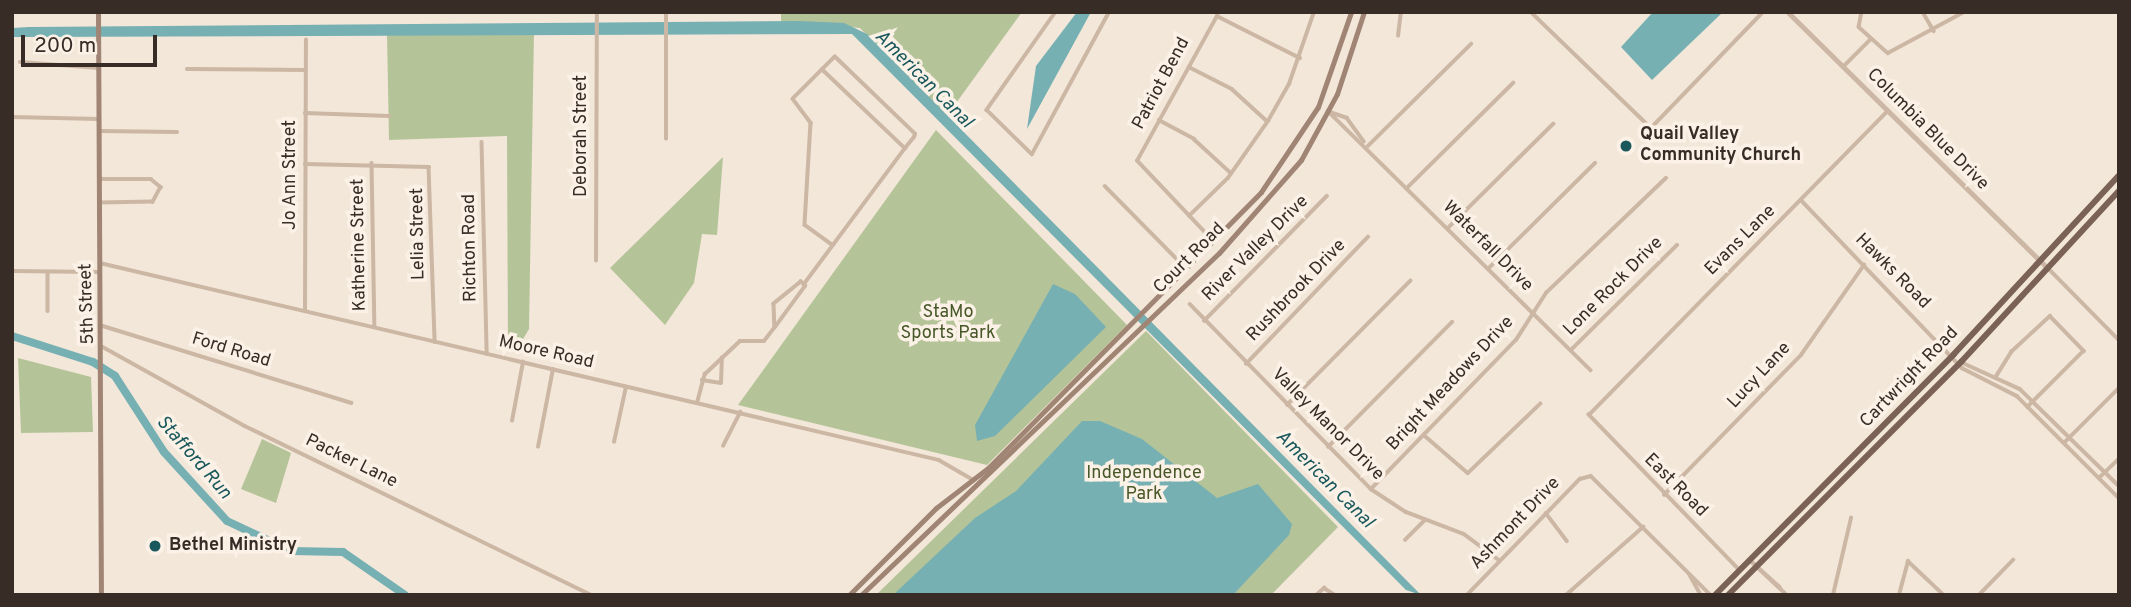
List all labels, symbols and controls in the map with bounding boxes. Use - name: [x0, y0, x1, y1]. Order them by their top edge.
- scale bar: [24, 21, 161, 65]
- water label: American Canal: [869, 26, 977, 134]
- text: 200 m: [34, 33, 96, 60]
- street label: Patriot Bend: [1129, 34, 1195, 134]
- street label: Columbia Blue Drive: [1862, 65, 1992, 195]
- street label: Deborah Street: [571, 75, 593, 197]
- street label: Jo Ann Street: [280, 120, 302, 230]
- place label: Quail Valley Community Church: [1640, 125, 1801, 168]
- marker: Quail Valley Community Church: [1618, 138, 1634, 154]
- street label: Katherine Street: [348, 178, 372, 312]
- street label: Lelia Street: [407, 188, 431, 280]
- street label: River Valley Drive: [1198, 191, 1314, 307]
- street label: Richton Road: [459, 194, 483, 302]
- street label: Waterfall Drive: [1437, 197, 1537, 297]
- street label: Evans Lane: [1701, 201, 1781, 281]
- street label: Court Road: [1150, 219, 1230, 299]
- street label: Hawks Road: [1850, 230, 1934, 314]
- street label: Lone Rock Drive: [1560, 233, 1668, 341]
- street label: Rushbrook Drive: [1243, 235, 1351, 347]
- street label: 5th Street: [76, 263, 100, 345]
- park label: StaMo Sports Park: [901, 303, 995, 346]
- street label: Bright Meadows Drive: [1383, 312, 1519, 456]
- street label: Cartwright Road: [1856, 323, 1964, 433]
- street label: Ford Road: [189, 329, 273, 373]
- street label: Moore Road: [496, 332, 596, 374]
- street label: Lucy Lane: [1724, 338, 1796, 414]
- street label: Valley Manor Drive: [1266, 364, 1388, 486]
- water label: Stafford Run: [150, 411, 236, 505]
- water label: American Canal: [1270, 426, 1378, 534]
- street label: Packer Lane: [301, 430, 401, 494]
- street label: East Road: [1639, 450, 1711, 522]
- park label: Independence Park: [1086, 464, 1202, 506]
- street label: Ashmont Drive: [1467, 473, 1565, 575]
- place label: Bethel Ministry: [169, 535, 297, 557]
- marker: Bethel Ministry: [147, 538, 163, 554]

